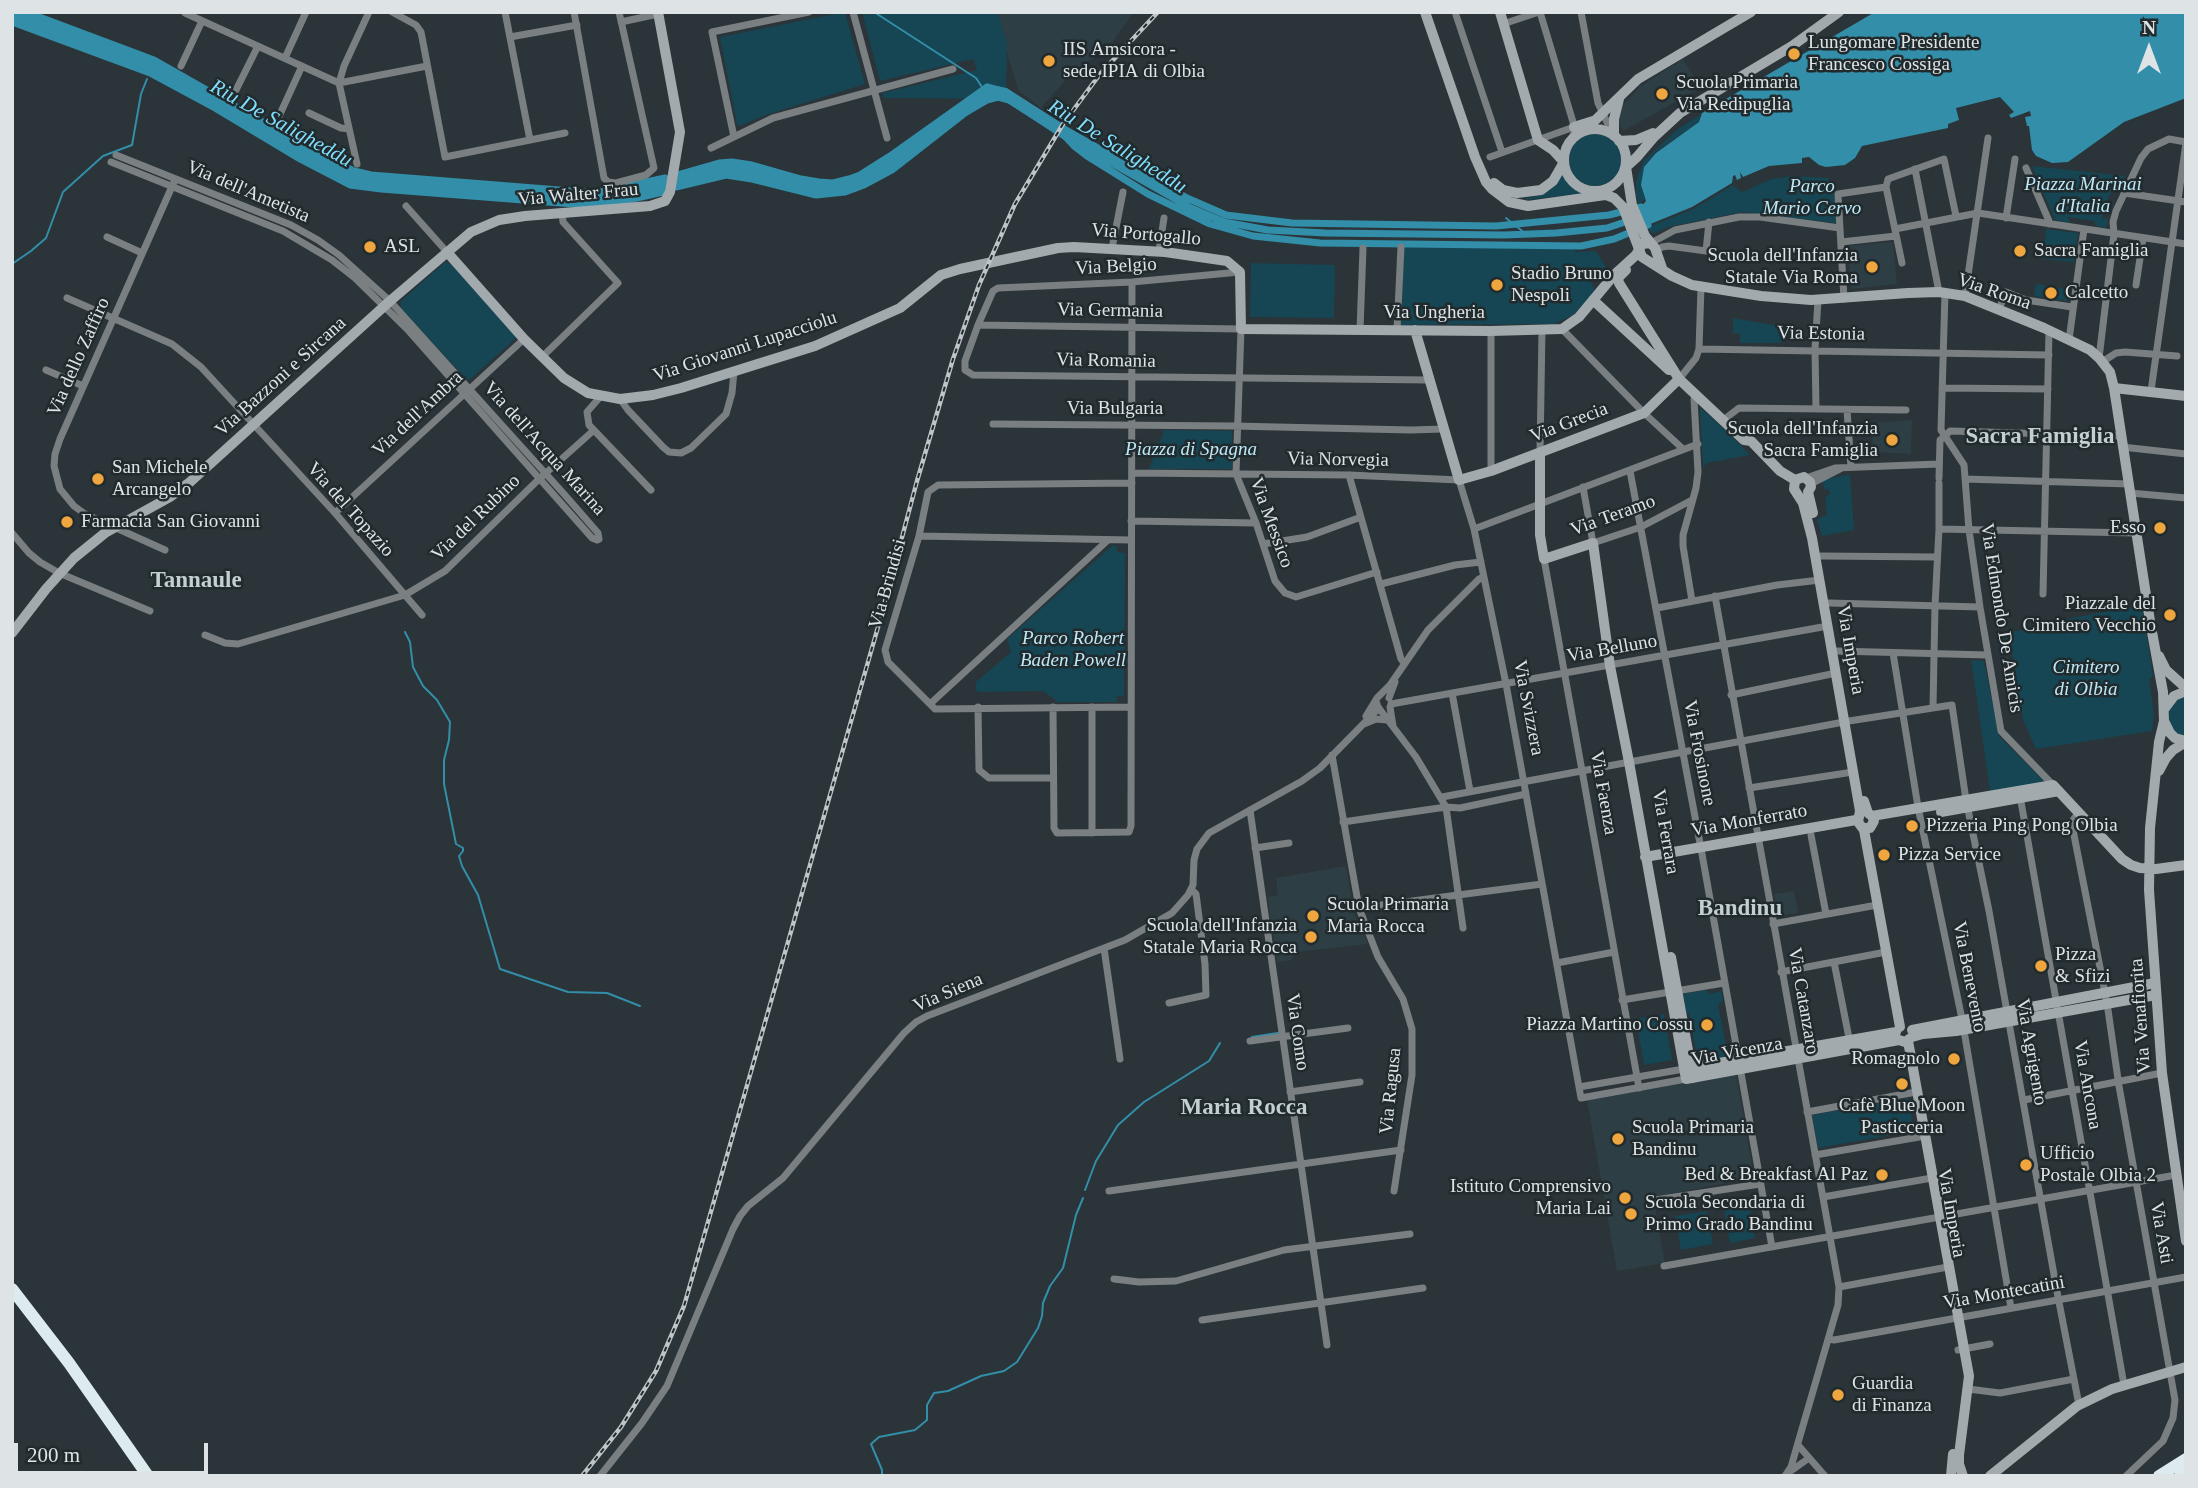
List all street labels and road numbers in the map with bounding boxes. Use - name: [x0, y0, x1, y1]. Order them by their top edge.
- street label: Via dell'Ametista: [183, 156, 313, 228]
- street label: Via Walter Frau: [517, 178, 639, 212]
- street label: Via Portogallo: [1090, 219, 1202, 251]
- street label: Via Belgio: [1075, 253, 1157, 281]
- street label: Via Roma: [1954, 269, 2034, 315]
- street label: Via dello Zaffiro: [43, 294, 115, 420]
- street label: Via Germania: [1057, 299, 1163, 323]
- street label: Via Ungheria: [1383, 302, 1485, 324]
- street label: Via Giovanni Lupacciolu: [650, 306, 840, 388]
- street label: Via Bazzoni e Sircana: [211, 312, 351, 442]
- street label: Via Estonia: [1777, 322, 1865, 346]
- street label: Via Romania: [1056, 349, 1156, 373]
- street label: Via dell'Ambra: [368, 366, 468, 462]
- street label: Via dell'Acqua Marina: [478, 377, 610, 521]
- street label: Via Bulgaria: [1067, 398, 1163, 420]
- street label: Via Grecia: [1527, 398, 1611, 448]
- street label: Via Norvegia: [1287, 448, 1389, 472]
- street label: Via del Topazio: [301, 458, 399, 562]
- street label: Via del Rubino: [427, 470, 525, 566]
- street label: Via Messico: [1244, 475, 1298, 571]
- street label: Via Teramo: [1567, 490, 1659, 542]
- street label: Via Edmondo De Amicis: [1975, 522, 2027, 714]
- street label: Via Brindisi: [864, 537, 912, 631]
- street label: Via Imperia: [1831, 604, 1869, 696]
- street label: Via Belluno: [1565, 630, 1659, 668]
- street label: Via Svizzera: [1508, 658, 1548, 758]
- street label: Via Frosinone: [1678, 698, 1720, 808]
- street label: Via Faenza: [1584, 749, 1622, 837]
- street label: Via Ferrara: [1646, 788, 1684, 876]
- street label: Via Monferrato: [1689, 800, 1809, 842]
- street label: Via Benevento: [1947, 920, 1991, 1034]
- street label: Via Catanzaro: [1782, 946, 1824, 1056]
- street label: Via Venafiorita: [2126, 958, 2156, 1074]
- street label: Via Siena: [910, 968, 986, 1018]
- street label: Via Como: [1280, 992, 1314, 1072]
- street label: Via Agrigento: [2010, 997, 2052, 1107]
- street label: Via Vicenza: [1690, 1033, 1784, 1071]
- street label: Via Ancona: [2068, 1039, 2106, 1131]
- street label: Via Ragusa: [1375, 1047, 1407, 1135]
- street label: Via Imperia: [1932, 1167, 1970, 1259]
- street label: Via Asti: [2144, 1200, 2178, 1266]
- street label: Via Montecatini: [1942, 1271, 2066, 1315]

